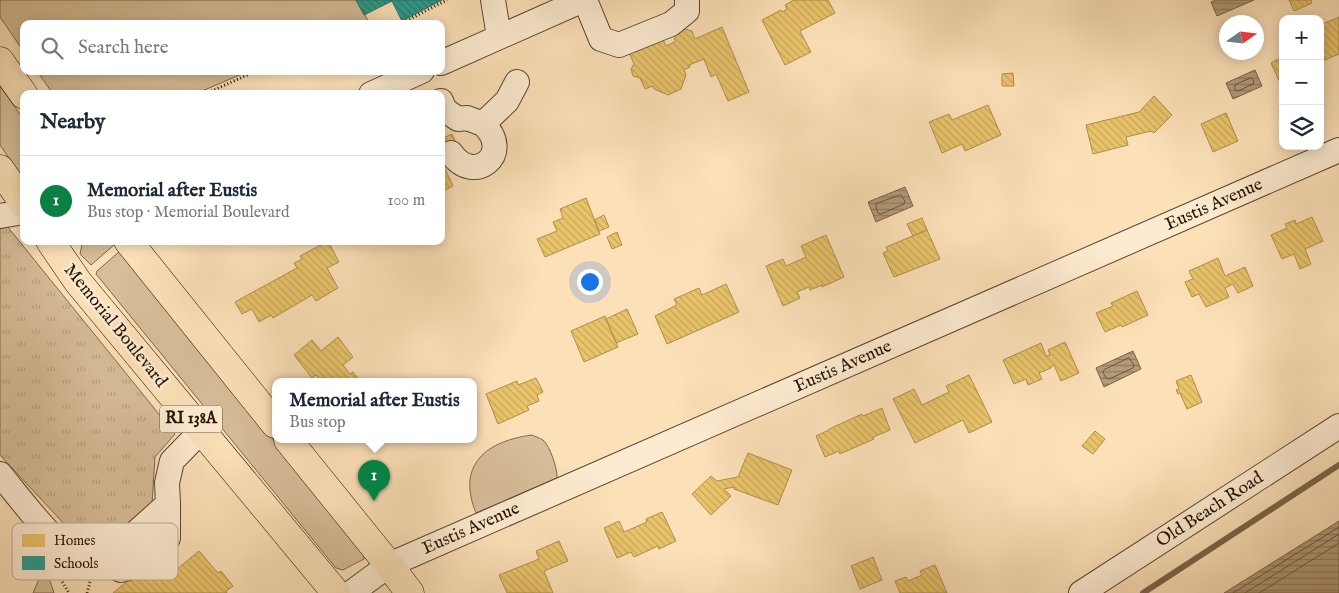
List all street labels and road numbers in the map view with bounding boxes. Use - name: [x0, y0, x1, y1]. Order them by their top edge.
- street label: Eustis Avenue: [1162, 173, 1266, 237]
- street label: Memorial Boulevard: [58, 260, 172, 393]
- street label: Eustis Avenue: [791, 335, 895, 399]
- road number: RI 138A: [160, 406, 222, 432]
- street label: Old Beach Road: [1152, 467, 1268, 553]
- street label: Eustis Avenue: [419, 497, 523, 561]

